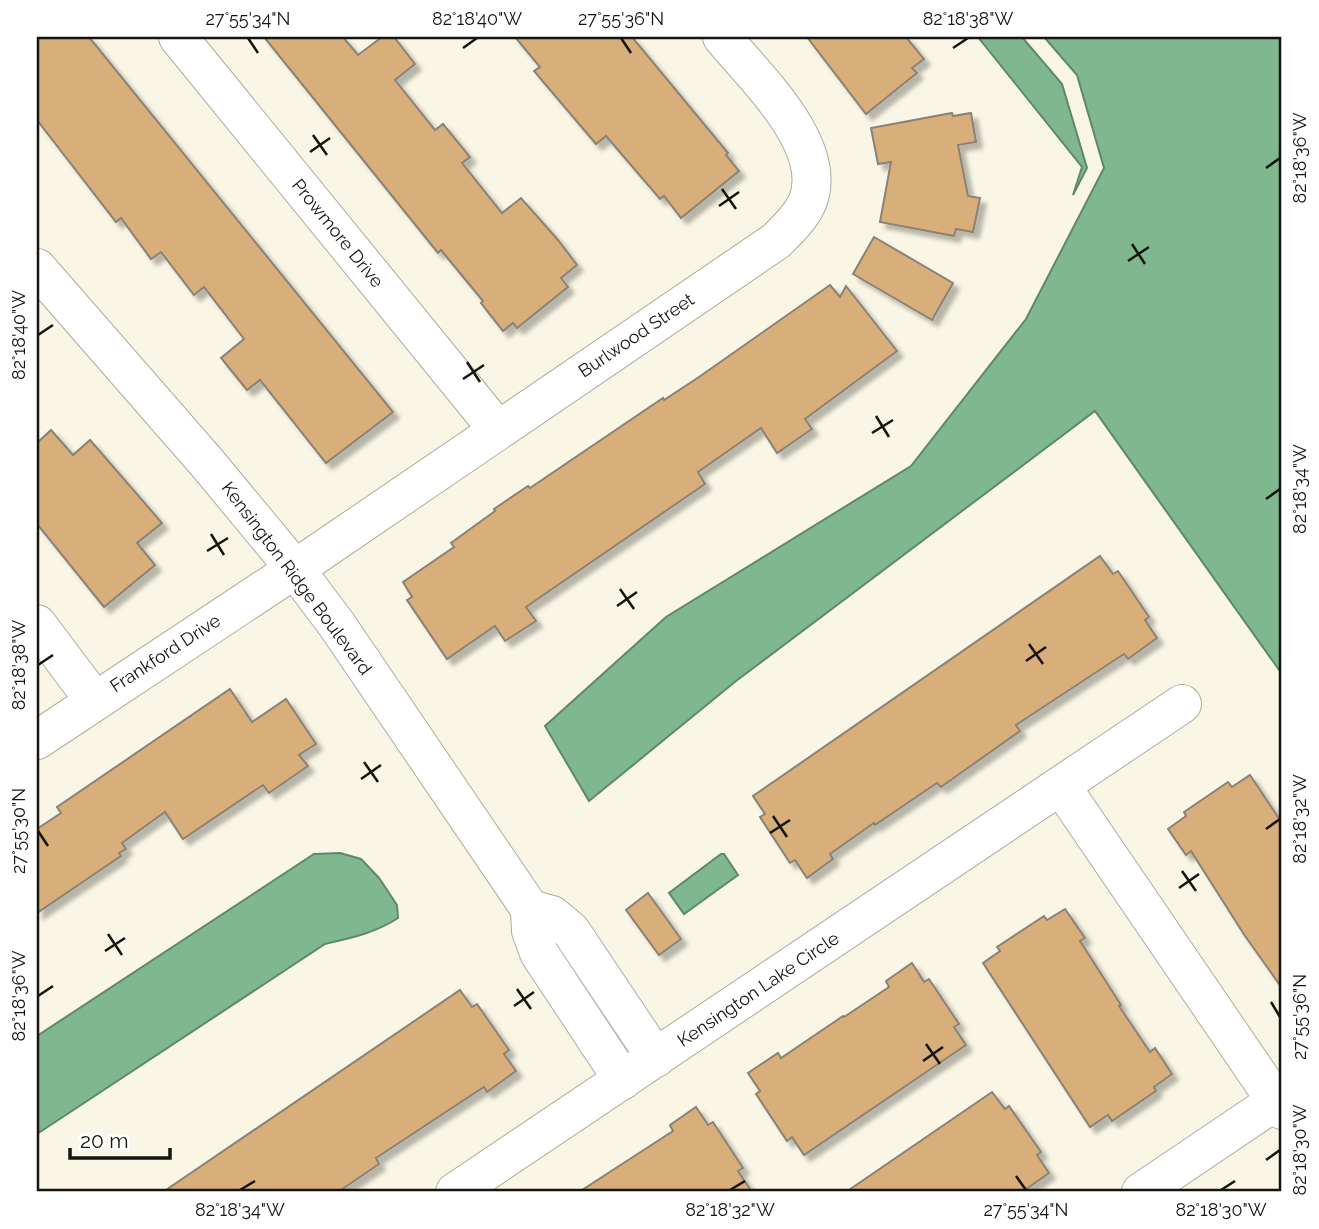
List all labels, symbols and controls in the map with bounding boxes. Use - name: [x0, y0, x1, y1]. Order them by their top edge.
- text: 27°55'34"N: [205, 8, 291, 29]
- text: 82°18'40"W: [432, 8, 522, 29]
- text: 27°55'36"N: [578, 8, 664, 29]
- text: 82°18'38"W: [923, 8, 1014, 29]
- text: 82°18'36"W: [1289, 112, 1310, 203]
- street label: Prowmore Drive: [288, 174, 388, 292]
- street label: Burlwood Street: [574, 289, 698, 381]
- text: 82°18'40"W: [8, 290, 29, 380]
- text: 82°18'34"W: [1289, 444, 1310, 534]
- street label: Kensington Ridge Boulevard: [218, 477, 376, 679]
- street label: Frankford Drive: [106, 609, 224, 696]
- text: 82°18'38"W: [8, 619, 29, 710]
- text: 82°18'32"W: [1289, 774, 1310, 864]
- text: 27°55'30"N: [8, 788, 29, 874]
- street label: Kensington Lake Circle: [673, 927, 843, 1051]
- text: 82°18'36"W: [8, 950, 29, 1041]
- text: 27°55'36"N: [1289, 974, 1310, 1060]
- text: 82°18'30"W: [1289, 1104, 1310, 1196]
- scale bar: [70, 1117, 170, 1161]
- text: 20 m: [80, 1128, 128, 1153]
- text: 82°18'34"W: [195, 1199, 285, 1220]
- text: 82°18'32"W: [685, 1199, 775, 1220]
- text: 27°55'34"N: [983, 1199, 1069, 1220]
- text: 82°18'30"W: [1175, 1199, 1267, 1220]

